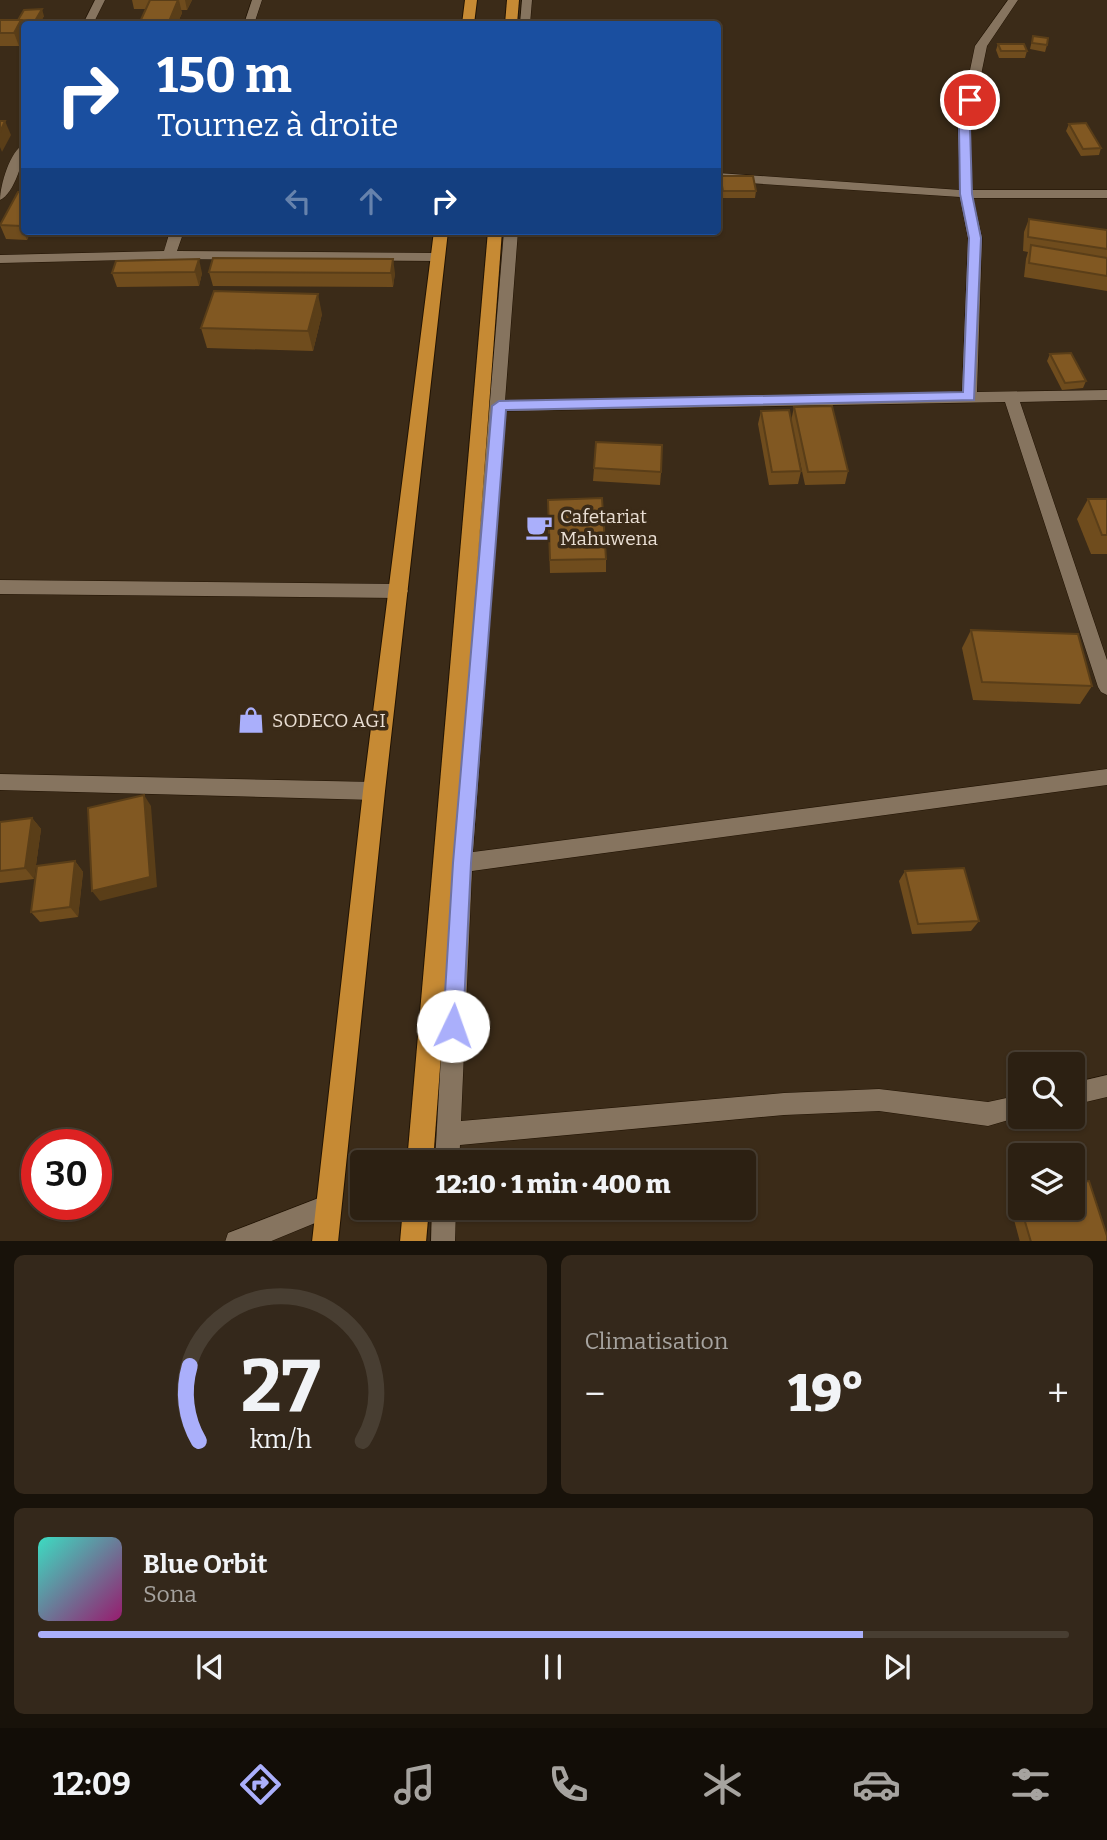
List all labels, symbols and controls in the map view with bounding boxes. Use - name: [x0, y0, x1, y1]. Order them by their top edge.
- text: 150 m: [157, 46, 292, 105]
- icon: right: [42, 49, 133, 140]
- pin: [940, 70, 1000, 130]
- icon: arrive: [951, 81, 989, 119]
- text: Tournez à droite: [157, 106, 399, 144]
- icon: left: [279, 182, 317, 220]
- icon: ahead: [352, 182, 390, 220]
- icon: right: [425, 182, 463, 220]
- place label: Cafetariat Mahuwena: [560, 505, 659, 550]
- cafe icon: Cafetariat Mahuwena: [524, 512, 554, 542]
- shop icon: SODECO AGI: [236, 705, 266, 735]
- place label: SODECO AGI: [272, 709, 386, 732]
- position arrow: [416, 989, 490, 1063]
- map controls: [1008, 1052, 1085, 1220]
- button: search: [1008, 1052, 1085, 1129]
- speed limit sign: 30: [21, 1129, 112, 1220]
- button: layers: [1008, 1143, 1085, 1220]
- text: 12:10 · 1 min · 400 m: [435, 1169, 671, 1200]
- text: Climatisation: [585, 1327, 728, 1355]
- text: 27: [240, 1343, 320, 1430]
- text: 19°: [788, 1362, 865, 1425]
- text: −: [585, 1371, 605, 1417]
- text: +: [1047, 1371, 1069, 1417]
- text: km/h: [249, 1424, 312, 1454]
- text: Blue Orbit: [143, 1549, 267, 1580]
- text: Sona: [143, 1580, 197, 1608]
- icon: previous: [191, 1648, 229, 1686]
- icon: pause: [534, 1648, 572, 1686]
- icon: next: [878, 1648, 916, 1686]
- icon: directions: [236, 1760, 285, 1809]
- icon: music: [390, 1760, 439, 1809]
- icon: phone: [544, 1760, 593, 1809]
- icon: climate: [698, 1760, 747, 1809]
- icon: car: [852, 1760, 901, 1809]
- icon: filters: [1006, 1760, 1055, 1809]
- text: 12:09: [52, 1765, 131, 1803]

